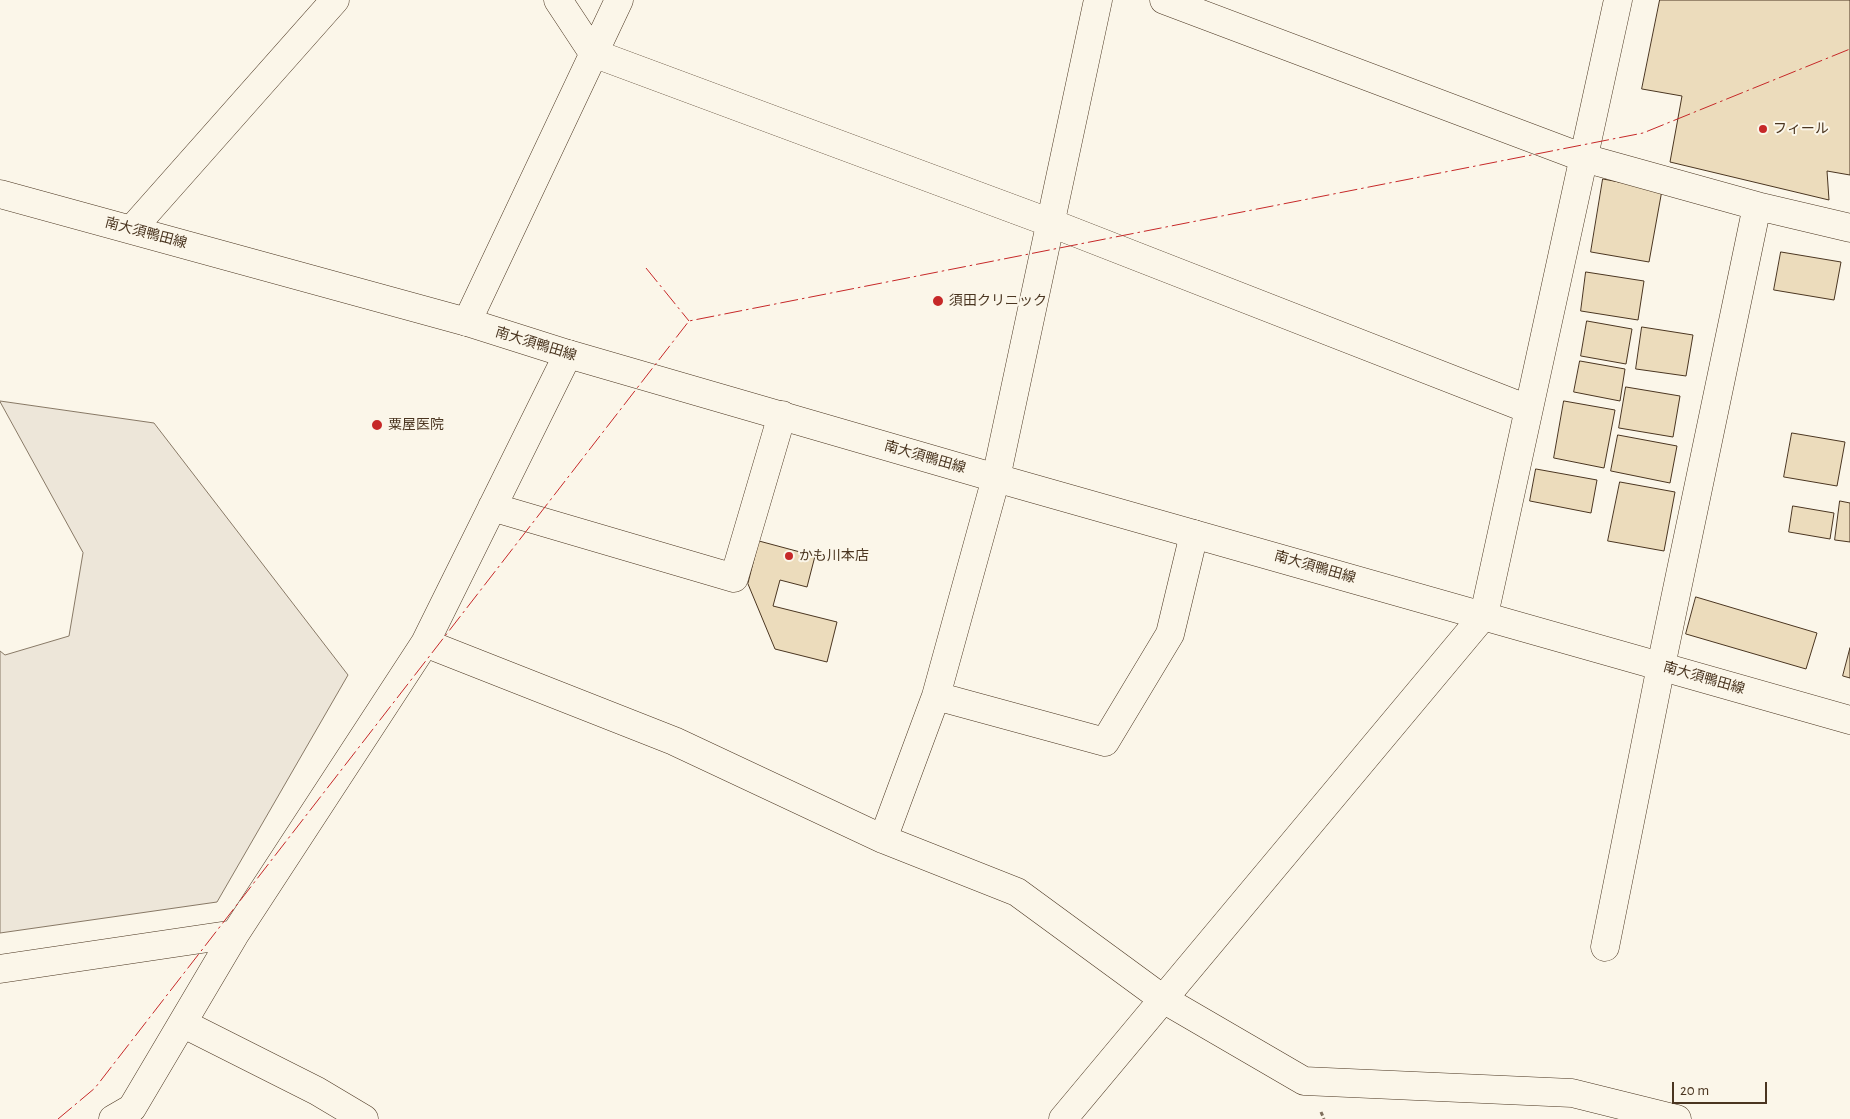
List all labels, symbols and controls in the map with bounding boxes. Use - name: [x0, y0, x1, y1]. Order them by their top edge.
- place label: フィール: [1773, 121, 1829, 137]
- marker: フィール: [1757, 123, 1769, 135]
- street label: 南大須鴨田線: [103, 214, 189, 252]
- place label: 須田クリニック: [949, 293, 1047, 309]
- marker: 須田クリニック: [931, 294, 945, 308]
- street label: 南大須鴨田線: [493, 324, 579, 364]
- place label: 粟屋医院: [388, 417, 444, 433]
- marker: 粟屋医院: [370, 418, 384, 432]
- street label: 南大須鴨田線: [882, 437, 968, 477]
- street label: 南大須鴨田線: [1272, 547, 1358, 587]
- place label: かも川本店: [799, 548, 869, 564]
- marker: かも川本店: [783, 550, 795, 562]
- street label: 南大須鴨田線: [1661, 658, 1747, 698]
- scale bar: [1675, 1072, 1770, 1104]
- text: 20 m: [1680, 1083, 1709, 1098]

